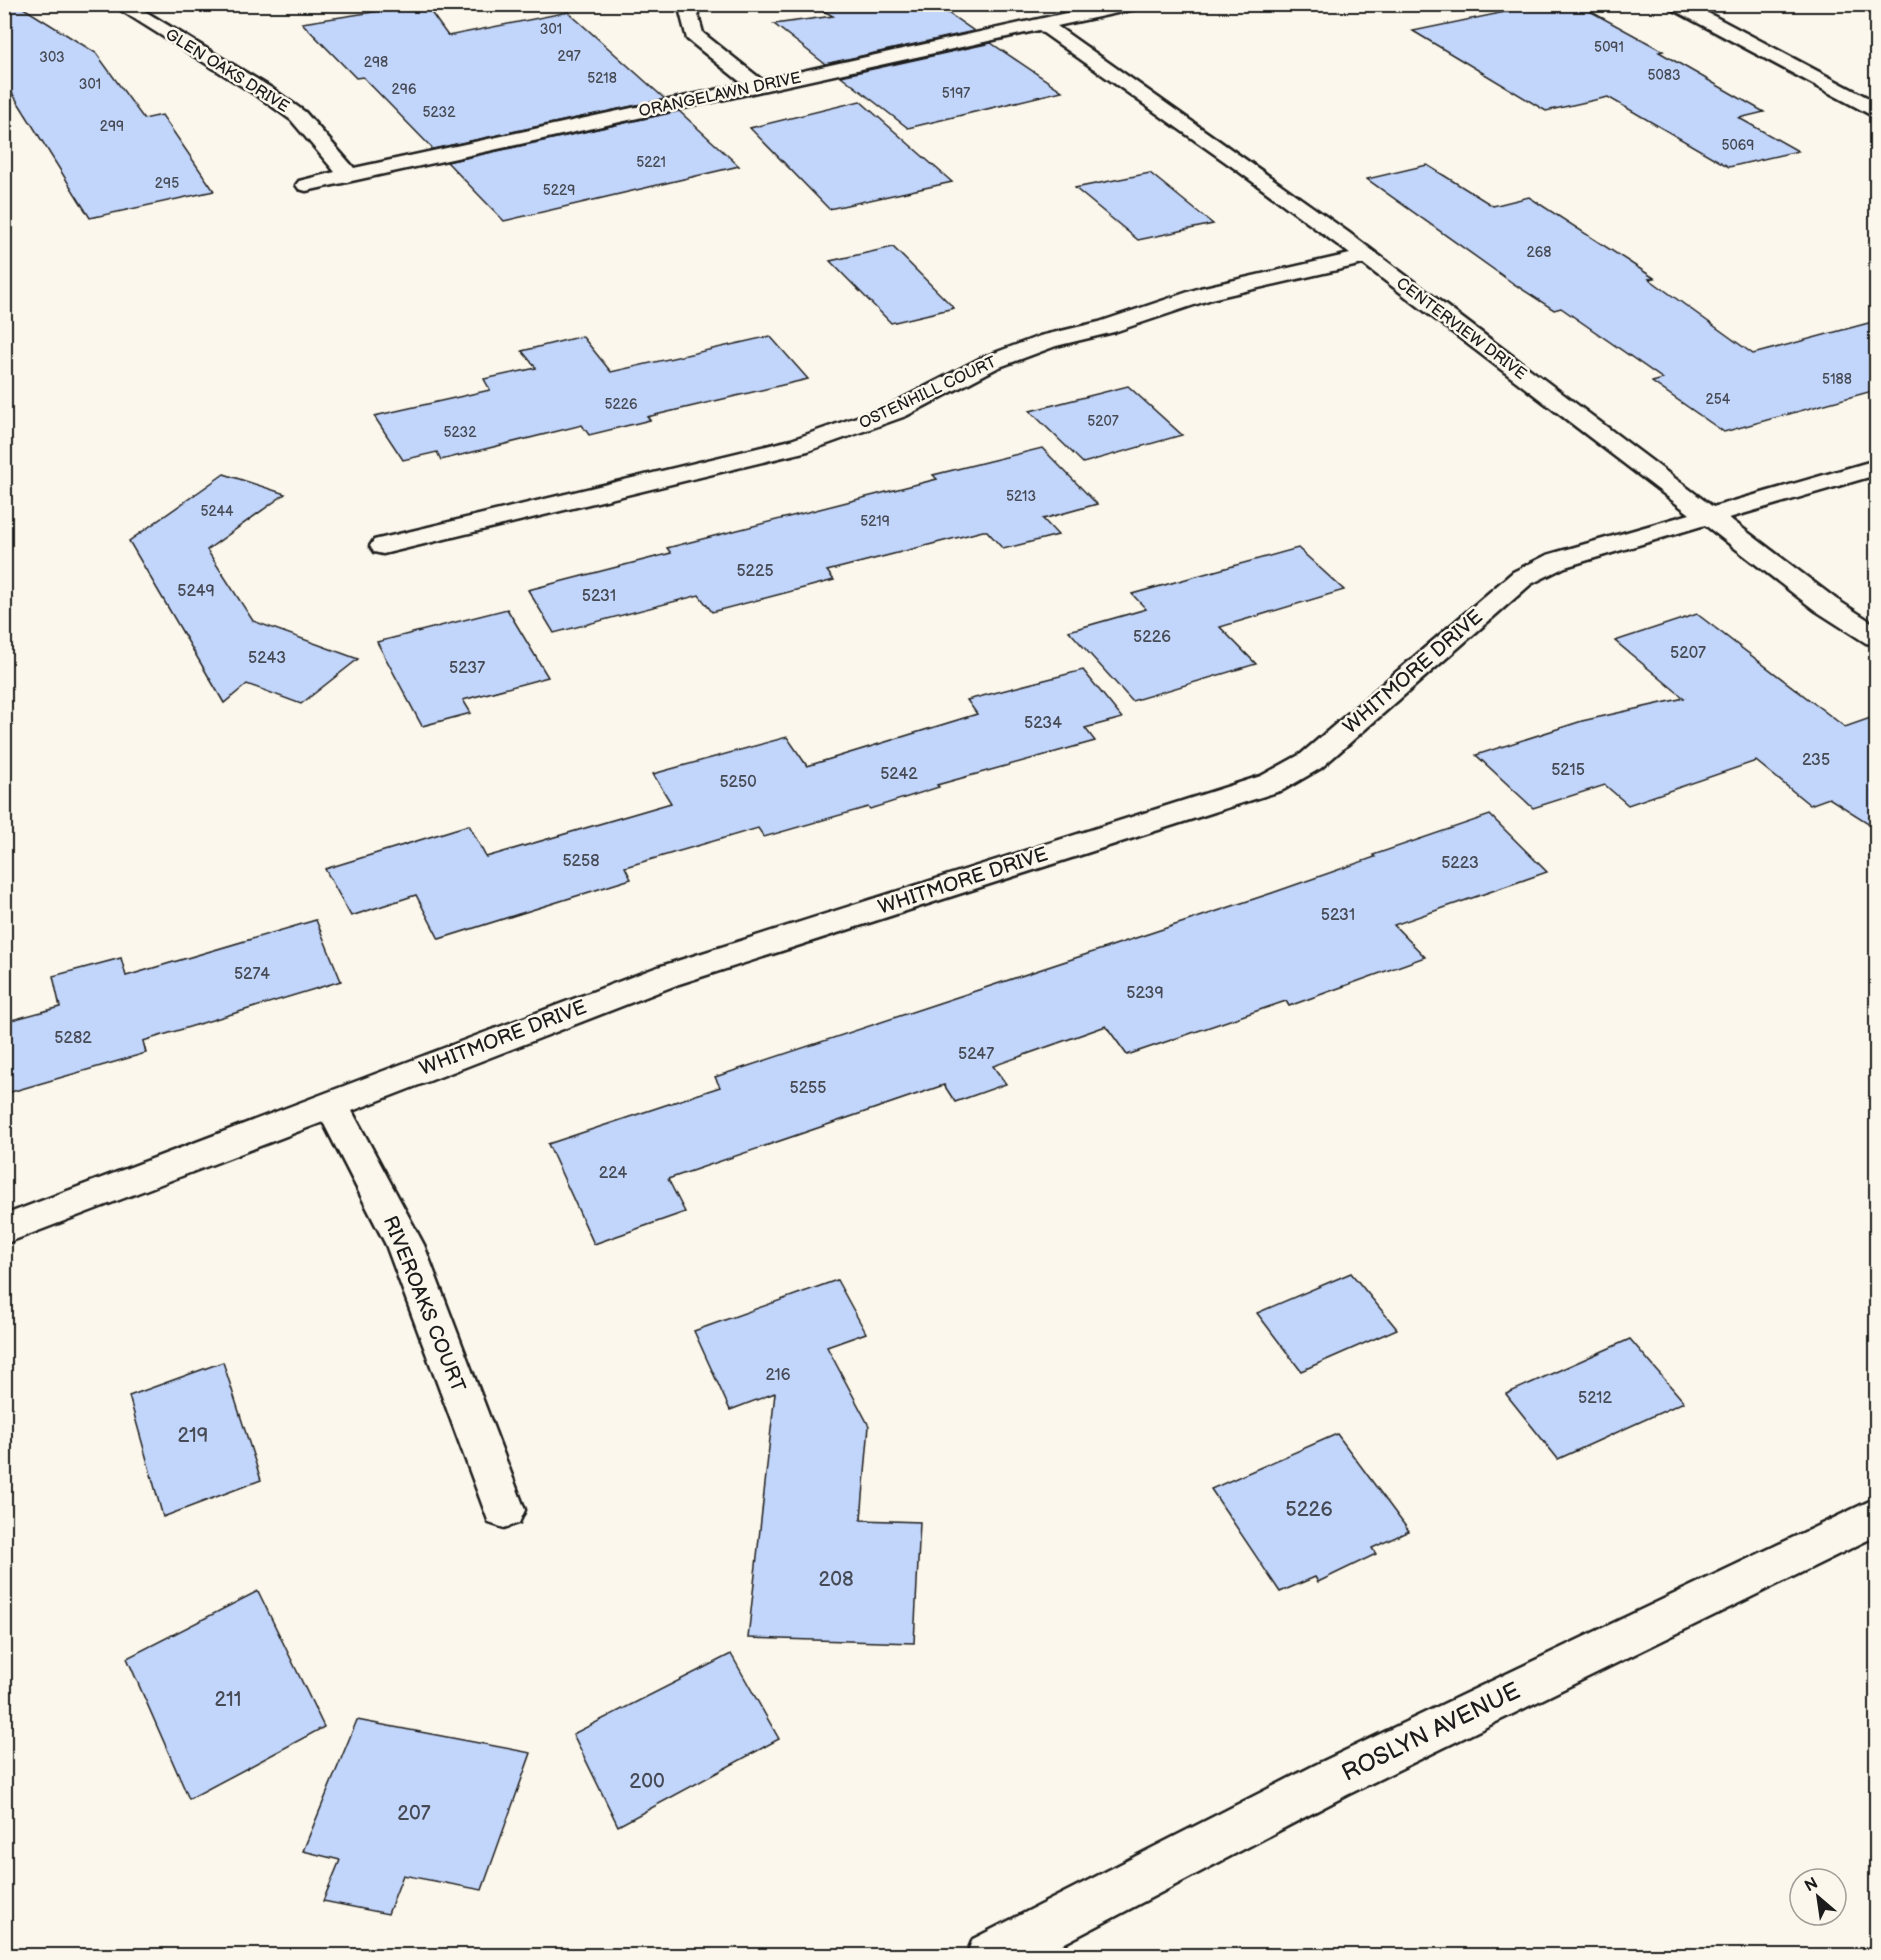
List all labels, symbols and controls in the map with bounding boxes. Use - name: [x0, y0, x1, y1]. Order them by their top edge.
- house number: 301: [540, 21, 562, 38]
- street label: GLEN OAKS DRIVE: [162, 25, 292, 117]
- house number: 5091: [1594, 39, 1624, 56]
- house number: 297: [557, 48, 581, 65]
- house number: 303: [39, 49, 65, 66]
- house number: 298: [364, 54, 388, 71]
- house number: 5083: [1647, 67, 1681, 84]
- street label: ORANGELAWN DRIVE: [637, 69, 803, 121]
- house number: 5218: [587, 70, 617, 87]
- house number: 301: [79, 76, 101, 93]
- house number: 296: [392, 81, 417, 98]
- house number: 5197: [942, 85, 970, 102]
- house number: 5232: [423, 104, 456, 121]
- house number: 299: [100, 118, 124, 135]
- house number: 5069: [1722, 137, 1754, 154]
- house number: 5221: [636, 154, 666, 171]
- house number: 295: [155, 175, 179, 192]
- house number: 5229: [543, 182, 575, 199]
- house number: 268: [1527, 244, 1551, 261]
- street label: CENTERVIEW DRIVE: [1392, 274, 1530, 384]
- street label: OSTENHILL COURT: [856, 353, 1000, 433]
- house number: 5188: [1822, 371, 1852, 388]
- house number: 254: [1706, 391, 1731, 408]
- house number: 5226: [604, 396, 638, 413]
- house number: 5207: [1087, 413, 1119, 430]
- house number: 5232: [444, 424, 477, 441]
- house number: 5213: [1006, 488, 1036, 505]
- house number: 5244: [200, 503, 234, 520]
- house number: 5219: [860, 513, 890, 530]
- house number: 5225: [736, 562, 774, 581]
- house number: 5249: [177, 582, 215, 601]
- house number: 5231: [582, 587, 616, 606]
- street label: WHITMORE DRIVE: [1338, 605, 1488, 739]
- house number: 5226: [1133, 628, 1171, 647]
- house number: 5207: [1670, 644, 1706, 663]
- house number: 5243: [248, 649, 286, 668]
- house number: 5237: [449, 659, 485, 678]
- house number: 5234: [1024, 714, 1062, 733]
- house number: 235: [1802, 751, 1830, 770]
- house number: 5215: [1551, 761, 1585, 780]
- house number: 5242: [880, 765, 918, 784]
- house number: 5250: [719, 773, 757, 792]
- street label: WHITMORE DRIVE: [875, 842, 1051, 920]
- house number: 5258: [562, 852, 600, 871]
- house number: 5223: [1441, 854, 1479, 873]
- house number: 5231: [1321, 906, 1355, 925]
- house number: 5274: [234, 965, 270, 984]
- house number: 5239: [1126, 984, 1164, 1003]
- street label: WHITMORE DRIVE: [416, 995, 590, 1081]
- house number: 5282: [54, 1029, 92, 1048]
- house number: 5247: [958, 1045, 994, 1064]
- house number: 5255: [790, 1079, 826, 1098]
- house number: 224: [599, 1164, 627, 1183]
- street label: RIVEROAKS COURT: [378, 1212, 470, 1396]
- house number: 216: [765, 1366, 791, 1385]
- house number: 5212: [1578, 1389, 1613, 1408]
- house number: 219: [178, 1424, 208, 1448]
- house number: 5226: [1285, 1498, 1333, 1522]
- house number: 208: [818, 1568, 854, 1592]
- street label: ROSLYN AVENUE: [1337, 1676, 1525, 1788]
- house number: 211: [215, 1688, 241, 1712]
- house number: 200: [629, 1770, 665, 1794]
- house number: 207: [397, 1802, 431, 1826]
- north arrow: [1788, 1867, 1848, 1927]
- text: N: [1802, 1874, 1821, 1896]

